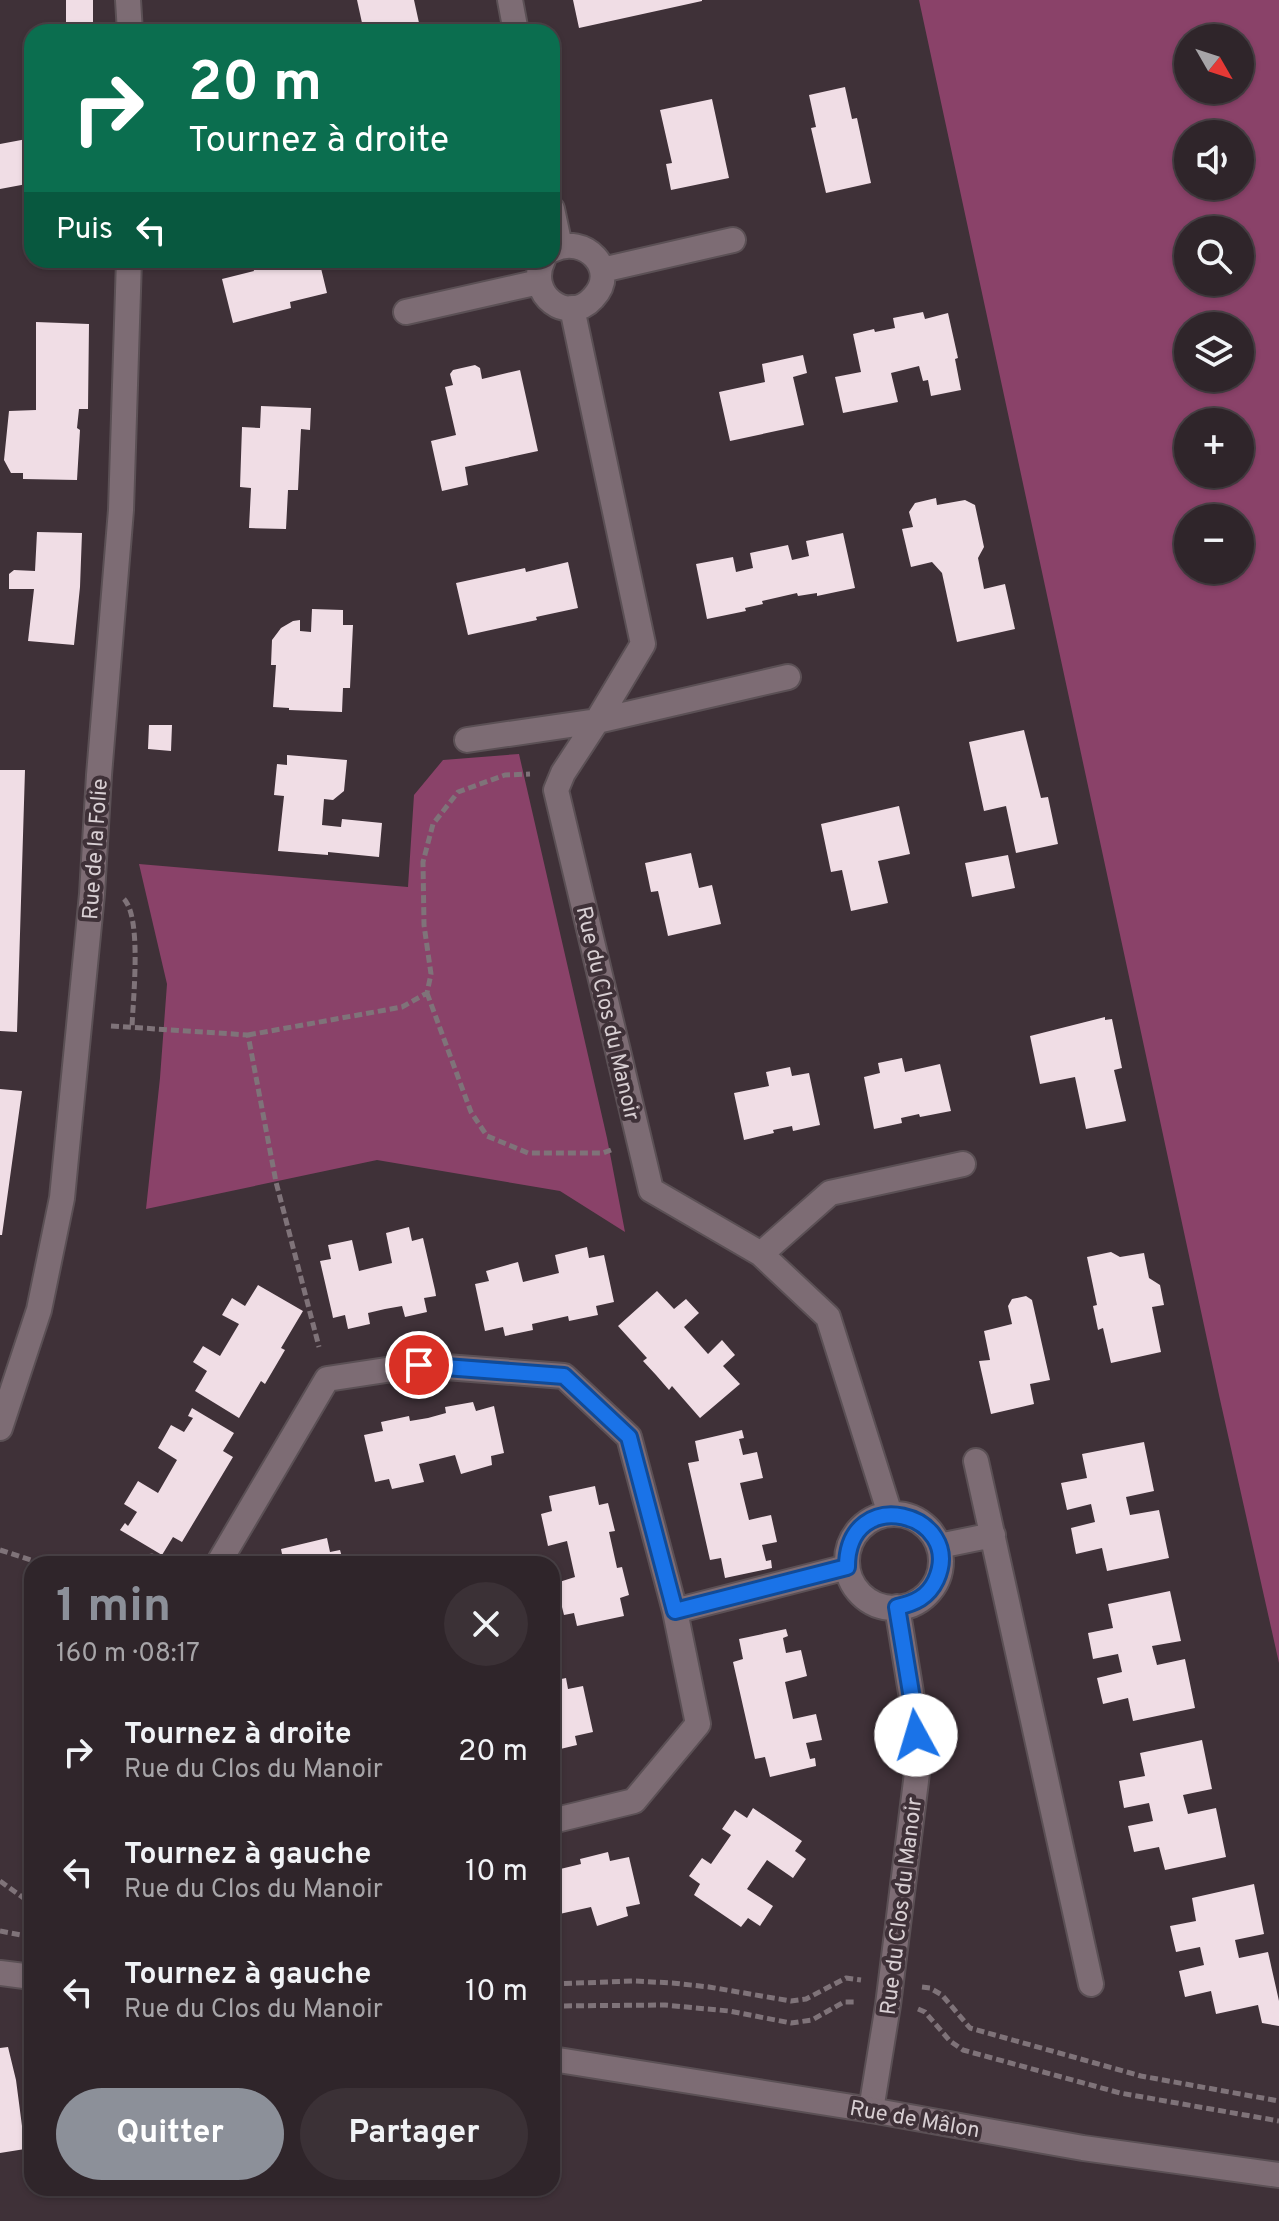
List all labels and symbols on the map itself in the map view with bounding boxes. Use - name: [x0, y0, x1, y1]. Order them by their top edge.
- north arrow: [1174, 24, 1254, 104]
- street label: Rue de la Folie: [78, 778, 115, 921]
- street label: Rue du Clos du Manoir: [569, 904, 644, 1124]
- pin: [385, 1331, 453, 1399]
- position arrow: [874, 1693, 958, 1777]
- street label: Rue du Clos du Manoir: [876, 1796, 929, 2017]
- street label: Rue de Mâlon: [847, 2096, 982, 2145]

